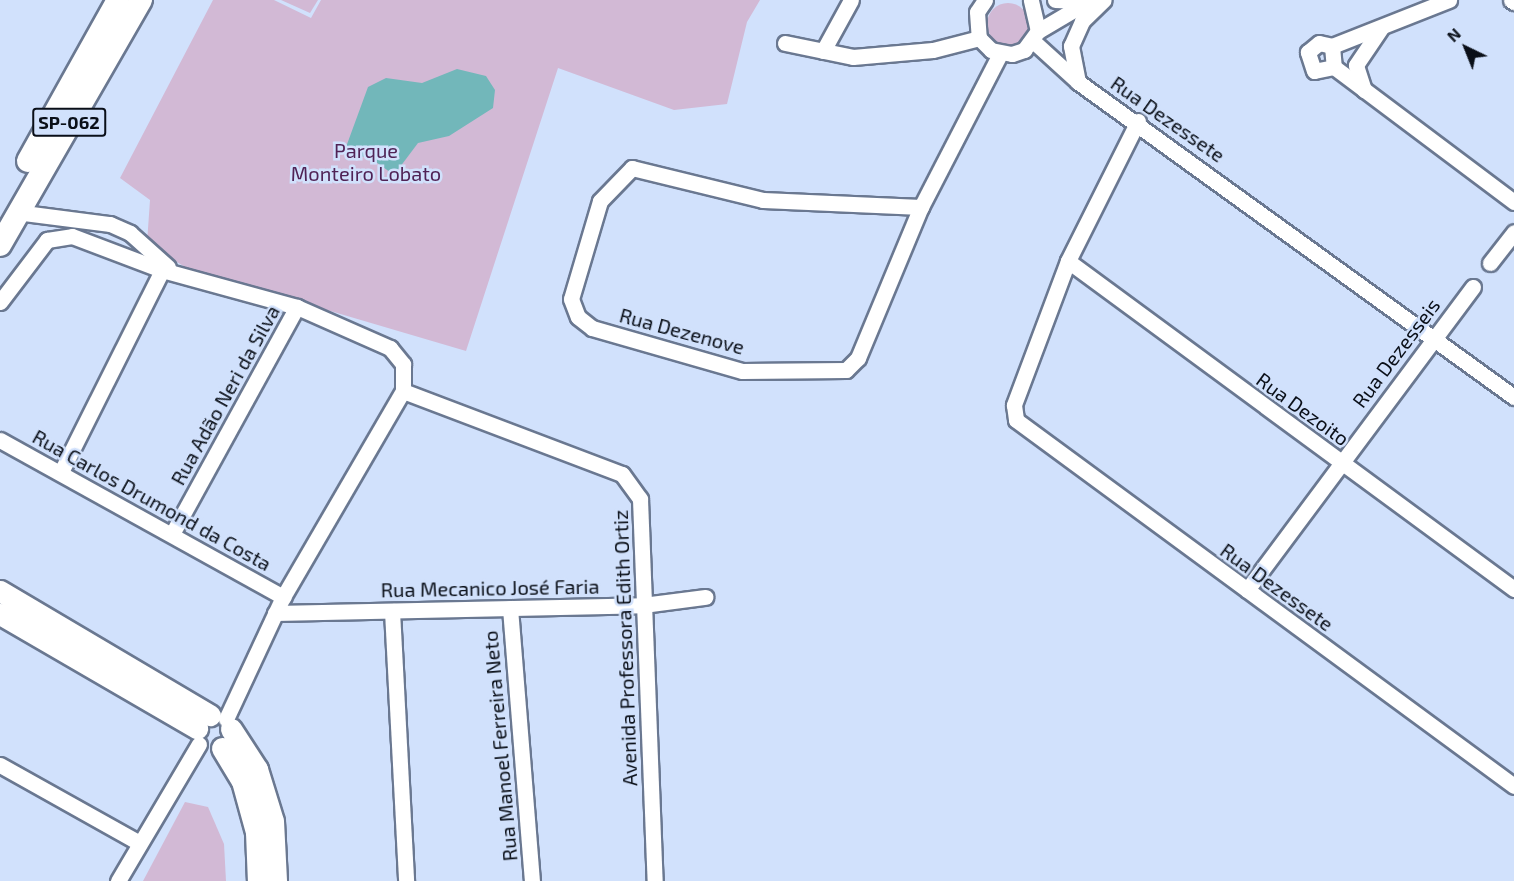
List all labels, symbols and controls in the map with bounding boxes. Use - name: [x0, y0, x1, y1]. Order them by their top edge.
- north arrow: [1436, 18, 1496, 78]
- text: N: [1443, 24, 1464, 45]
- street label: Rua Dezessete: [1106, 71, 1230, 167]
- road number: SP-062: [32, 107, 106, 137]
- park label: Parque Monteiro Lobato: [291, 138, 441, 185]
- street label: Rua Dezesseis: [1347, 294, 1445, 412]
- street label: Rua Adão Neri da Silva: [165, 301, 285, 489]
- street label: Rua Dezenove: [617, 303, 747, 359]
- street label: Rua Dezoito: [1252, 367, 1354, 451]
- street label: Rua Carlos Drumond da Costa: [29, 424, 275, 576]
- street label: Avenida Professora Edith Ortiz: [608, 509, 642, 787]
- street label: Rua Dezessete: [1216, 538, 1338, 636]
- street label: Rua Mecanico José Faria: [380, 574, 600, 602]
- street label: Rua Manoel Ferreira Neto: [478, 629, 522, 863]

